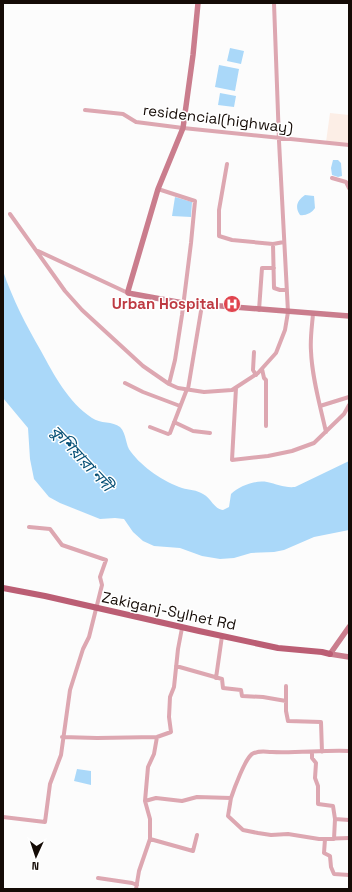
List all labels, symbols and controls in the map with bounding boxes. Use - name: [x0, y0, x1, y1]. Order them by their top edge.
- street label: residencial(highway): [142, 100, 294, 138]
- place label: Urban Hospital: [112, 294, 219, 313]
- hospital icon: Urban Hospital: [222, 294, 242, 314]
- water label: কুশিয়ারা নদী: [46, 421, 119, 498]
- street label: Zakiganj-Sylhet Rd: [100, 587, 238, 634]
- north arrow: [16, 836, 56, 876]
- text: N: [31, 859, 40, 873]

